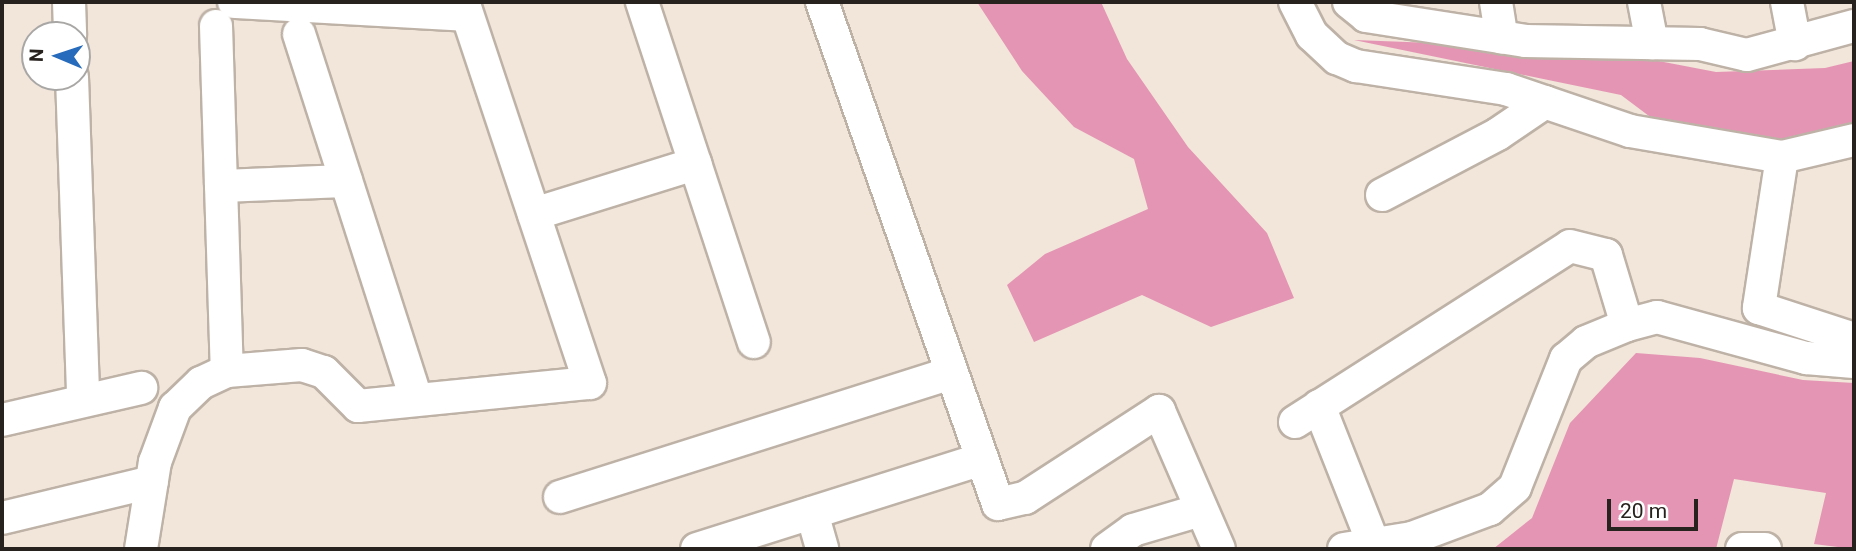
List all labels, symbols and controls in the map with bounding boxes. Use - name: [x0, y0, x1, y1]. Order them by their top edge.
- north arrow: [21, 21, 91, 91]
- text: N: [25, 48, 48, 62]
- scale bar: [1611, 484, 1702, 528]
- text: 20 m: [1620, 499, 1667, 523]

